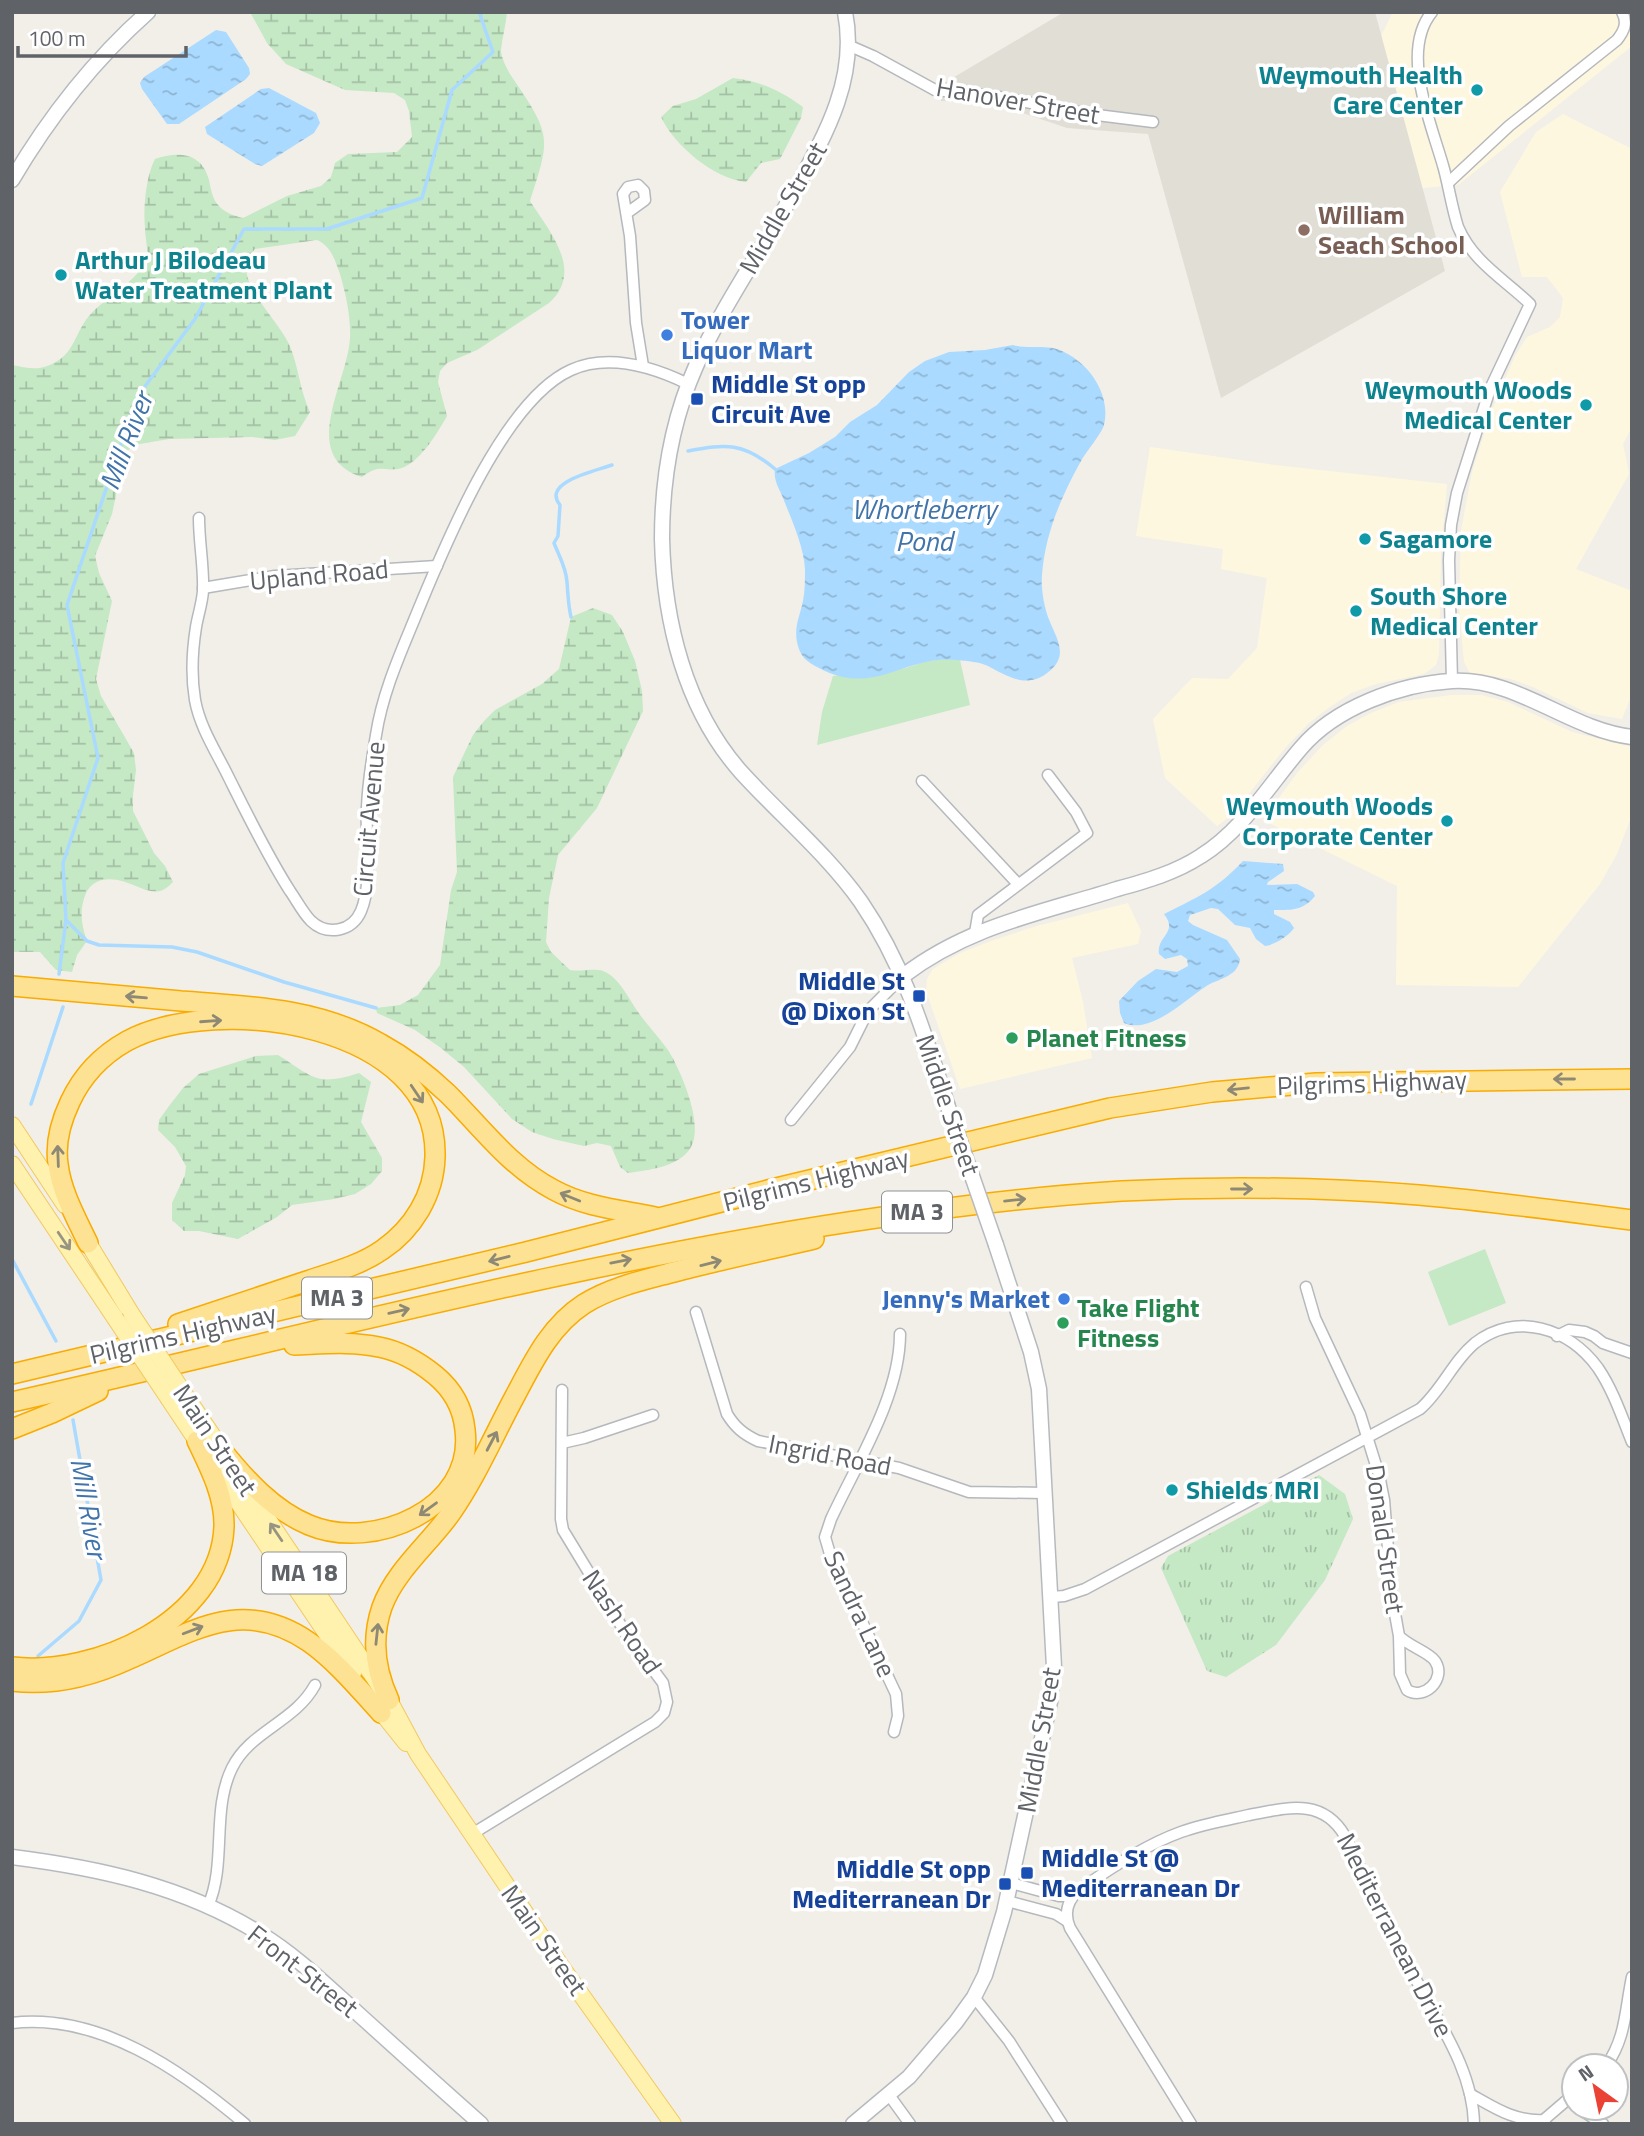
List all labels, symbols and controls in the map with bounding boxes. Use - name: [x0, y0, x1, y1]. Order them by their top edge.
- scale bar: [18, 14, 186, 58]
- text: 100 m: [28, 22, 85, 54]
- place label: Weymouth Health Care Center: [1259, 55, 1463, 124]
- street label: Hanover Street: [933, 67, 1103, 134]
- marker: Weymouth Health Care Center: [1469, 82, 1485, 98]
- street label: Middle Street: [729, 134, 836, 281]
- place label: William Seach School: [1318, 195, 1465, 264]
- marker: William Seach School: [1296, 222, 1312, 238]
- place label: Arthur J Bilodeau Water Treatment Plant: [75, 240, 332, 309]
- marker: Arthur J Bilodeau Water Treatment Plant: [53, 267, 69, 283]
- place label: Tower Liquor Mart: [681, 300, 812, 369]
- marker: Tower Liquor Mart: [659, 327, 675, 343]
- place label: Middle St opp Circuit Ave: [711, 364, 866, 433]
- place label: Weymouth Woods Medical Center: [1365, 370, 1572, 439]
- water label: Mill River: [87, 383, 165, 496]
- marker: Middle St opp Circuit Ave: [689, 391, 705, 407]
- marker: Weymouth Woods Medical Center: [1578, 397, 1594, 413]
- water label: Whortleberry Pond: [851, 487, 1000, 562]
- place label: Sagamore: [1379, 519, 1492, 558]
- marker: Sagamore: [1357, 531, 1373, 547]
- street label: Upland Road: [248, 549, 390, 600]
- place label: South Shore Medical Center: [1370, 576, 1538, 645]
- marker: South Shore Medical Center: [1348, 603, 1364, 619]
- street label: Circuit Avenue: [342, 740, 395, 898]
- place label: Weymouth Woods Corporate Center: [1226, 786, 1433, 855]
- marker: Weymouth Woods Corporate Center: [1439, 813, 1455, 829]
- place label: Middle St @ Dixon St: [781, 961, 905, 1030]
- marker: Middle St @ Dixon St: [911, 988, 927, 1004]
- one-way arrow: [125, 990, 148, 1003]
- one-way arrow: [199, 1014, 221, 1027]
- place label: Planet Fitness: [1026, 1018, 1187, 1057]
- street label: Middle Street: [906, 1029, 991, 1181]
- marker: Planet Fitness: [1004, 1030, 1020, 1046]
- street label: Pilgrims Highway: [1276, 1060, 1468, 1105]
- one-way arrow: [1552, 1072, 1575, 1086]
- one-way arrow: [1228, 1083, 1250, 1096]
- one-way arrow: [410, 1084, 424, 1103]
- street label: Pilgrims Highway: [719, 1138, 913, 1221]
- one-way arrow: [52, 1145, 65, 1168]
- one-way arrow: [1230, 1182, 1253, 1196]
- one-way arrow: [559, 1189, 581, 1202]
- road number: MA 3: [882, 1192, 952, 1232]
- one-way arrow: [1003, 1194, 1026, 1207]
- one-way arrow: [56, 1231, 71, 1250]
- one-way arrow: [488, 1253, 511, 1266]
- one-way arrow: [609, 1254, 632, 1268]
- one-way arrow: [699, 1256, 722, 1269]
- road number: MA 3: [302, 1278, 372, 1318]
- place label: Jenny's Market: [882, 1279, 1050, 1318]
- place label: Take Flight Fitness: [1077, 1288, 1200, 1357]
- marker: Jenny's Market: [1056, 1291, 1072, 1307]
- street label: Pilgrims Highway: [86, 1293, 280, 1374]
- one-way arrow: [387, 1304, 410, 1317]
- marker: Take Flight Fitness: [1055, 1315, 1071, 1331]
- street label: Main Street: [164, 1376, 267, 1503]
- street label: Ingrid Road: [765, 1424, 895, 1485]
- one-way arrow: [485, 1431, 499, 1452]
- water label: Mill River: [60, 1454, 120, 1565]
- street label: Donald Street: [1356, 1462, 1415, 1616]
- place label: Shields MRI: [1186, 1470, 1320, 1509]
- marker: Shields MRI: [1164, 1482, 1180, 1498]
- one-way arrow: [418, 1501, 437, 1516]
- one-way arrow: [269, 1522, 283, 1542]
- street label: Sandra Lane: [814, 1544, 907, 1683]
- road number: MA 18: [262, 1553, 346, 1594]
- street label: Nash Road: [573, 1562, 672, 1682]
- one-way arrow: [182, 1622, 203, 1635]
- one-way arrow: [370, 1623, 383, 1646]
- street label: Middle Street: [1007, 1664, 1070, 1816]
- street label: Mediterranean Drive: [1327, 1826, 1464, 2044]
- place label: Middle St @ Mediterranean Dr: [1041, 1838, 1240, 1907]
- place label: Middle St opp Mediterranean Dr: [792, 1849, 991, 1918]
- marker: Middle St @ Mediterranean Dr: [1019, 1865, 1035, 1881]
- street label: Main Street: [492, 1876, 597, 2003]
- marker: Middle St opp Mediterranean Dr: [997, 1876, 1013, 1892]
- street label: Front Street: [240, 1915, 367, 2026]
- north arrow: [1560, 2052, 1630, 2122]
- text: N: [1572, 2057, 1599, 2088]

